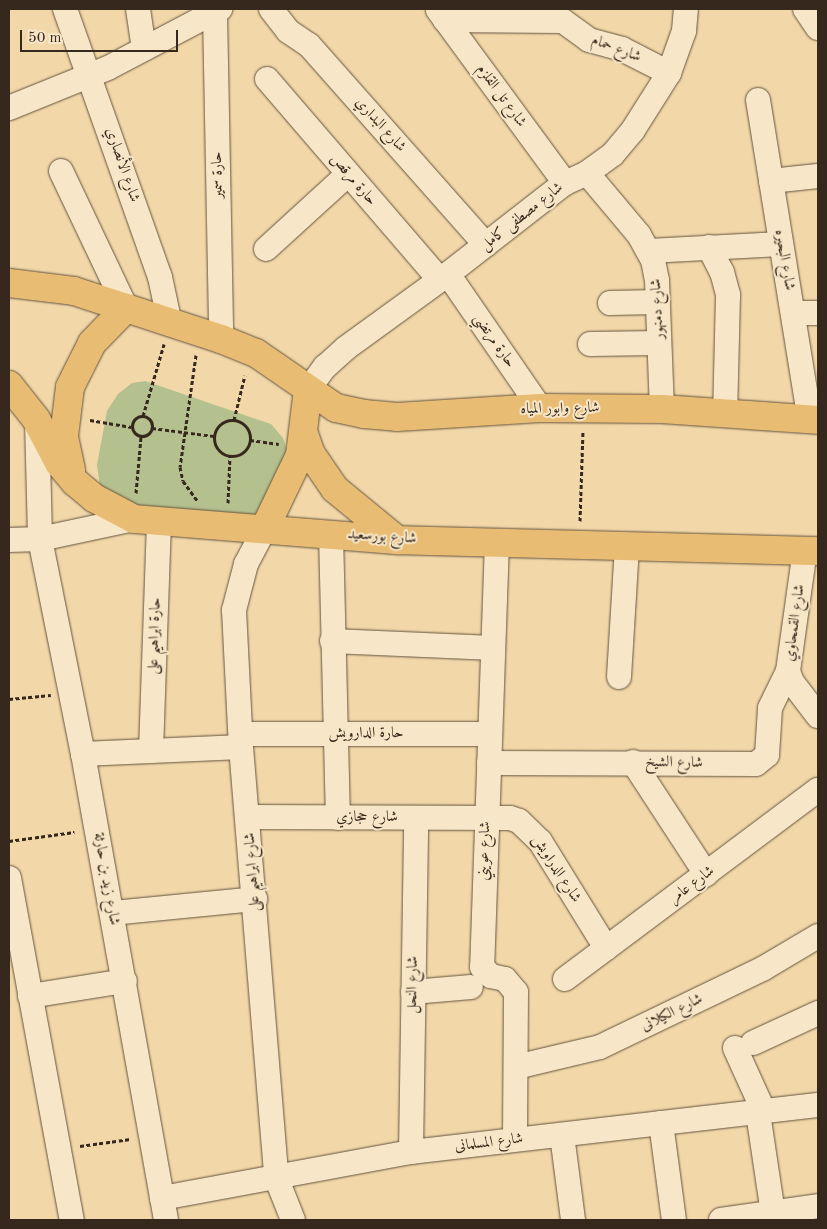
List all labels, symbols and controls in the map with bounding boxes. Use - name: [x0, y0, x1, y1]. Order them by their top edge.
- scale bar: [22, 20, 180, 52]
- text: 50 m: [28, 31, 62, 46]
- street label: شارع حمام: [589, 31, 643, 67]
- street label: شارع تل القلزم: [472, 61, 530, 131]
- street label: شارع البداري: [351, 94, 409, 156]
- street label: شارع الأنصاري: [101, 125, 143, 205]
- street label: حارة مرقص: [326, 150, 380, 210]
- street label: حارة سمير: [209, 151, 227, 199]
- street label: شارع مصطفى كامل: [477, 179, 567, 255]
- street label: شارع البحيره: [770, 228, 798, 292]
- street label: شارع دمنهور: [647, 278, 669, 340]
- street label: حارة مرتضي: [469, 310, 519, 372]
- street label: شارع وابور المياه: [520, 399, 600, 419]
- street label: شارع بورسعيد: [347, 526, 417, 548]
- street label: شارع القمحاوي: [781, 583, 809, 663]
- street label: حارة ابراهيم على: [145, 597, 165, 675]
- street label: حارة الدارويش: [328, 725, 404, 743]
- street label: شارع الشيخ: [645, 753, 703, 773]
- street label: شارع حجازي: [336, 809, 398, 827]
- street label: شارع عويني: [475, 821, 495, 881]
- street label: شارع زيد بن حارثة: [89, 831, 123, 927]
- street label: شارع ابراهيم على: [241, 832, 265, 912]
- street label: شارع الدراويش: [527, 832, 585, 906]
- street label: شارع عامر: [666, 862, 718, 908]
- street label: شارع النحل: [404, 956, 422, 1014]
- street label: شارع الكيلانى: [638, 990, 706, 1036]
- street label: شارع المسلمانى: [454, 1130, 524, 1156]

